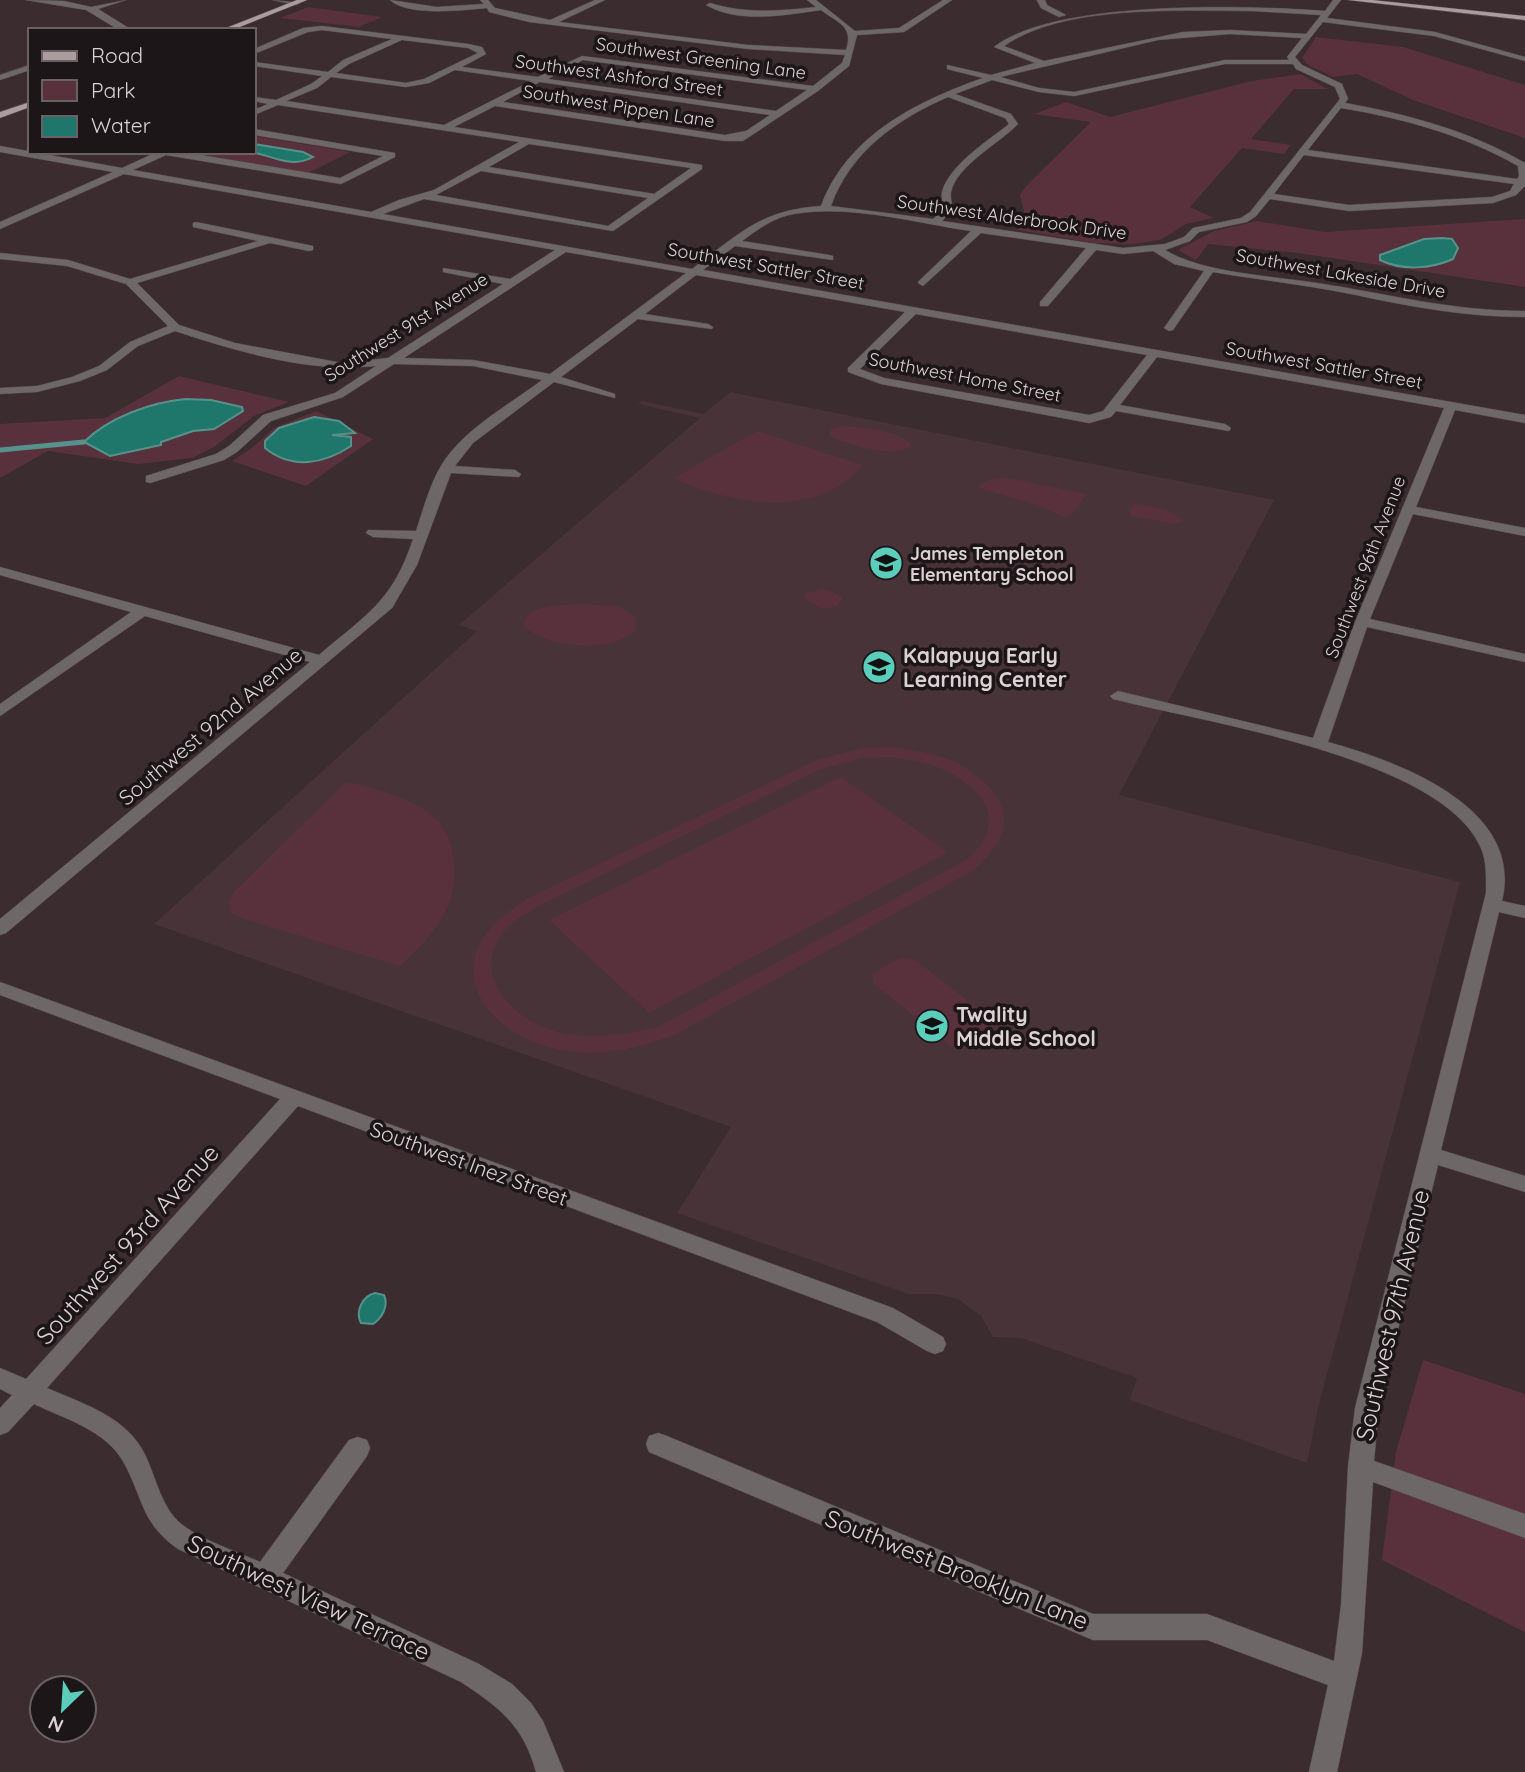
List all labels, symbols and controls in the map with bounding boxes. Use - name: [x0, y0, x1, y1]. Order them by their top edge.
- legend: [28, 28, 256, 154]
- street label: Southwest Greening Lane: [594, 32, 808, 84]
- text: Road: [91, 42, 143, 68]
- street label: Southwest Ashford Street: [514, 49, 724, 101]
- text: Park: [91, 77, 135, 103]
- street label: Southwest Pippen Lane: [522, 79, 716, 133]
- text: Water: [91, 112, 151, 138]
- street label: Southwest Alderbrook Drive: [896, 190, 1128, 244]
- street label: Southwest Sattler Street: [666, 237, 866, 295]
- street label: Southwest Lakeside Drive: [1235, 243, 1447, 303]
- street label: Southwest 91st Avenue: [320, 267, 492, 387]
- street label: Southwest Sattler Street: [1224, 336, 1424, 394]
- street label: Southwest Home Street: [867, 347, 1063, 407]
- street label: Southwest 96th Avenue: [1320, 473, 1410, 661]
- place label: James Templeton Elementary School: [910, 542, 1074, 586]
- school or university icon: James Templeton Elementary School: [867, 544, 905, 582]
- street label: Southwest 92nd Avenue: [113, 642, 307, 810]
- place label: Kalapuya Early Learning Center: [903, 642, 1067, 692]
- school or university icon: Kalapuya Early Learning Center: [860, 648, 898, 686]
- place label: Twality Middle School: [956, 1001, 1096, 1051]
- school or university icon: Twality Middle School: [913, 1007, 951, 1045]
- street label: Southwest Inez Street: [367, 1115, 571, 1211]
- street label: Southwest 93rd Avenue: [29, 1138, 225, 1350]
- street label: Southwest 97th Avenue: [1349, 1187, 1435, 1443]
- street label: Southwest Brooklyn Lane: [821, 1502, 1093, 1636]
- street label: Southwest View Terrace: [183, 1528, 435, 1666]
- north arrow: [28, 1674, 98, 1744]
- text: N: [44, 1711, 67, 1738]

